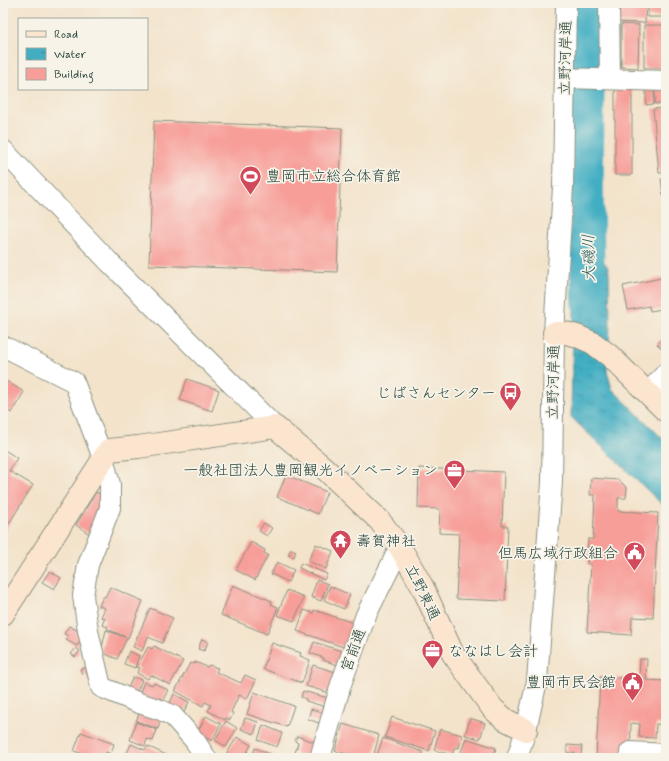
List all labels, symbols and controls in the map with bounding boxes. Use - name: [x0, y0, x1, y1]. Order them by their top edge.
- legend: [18, 18, 148, 90]
- street label: 立野河岸通: [555, 20, 577, 96]
- text: Road: [54, 27, 78, 43]
- text: Water: [54, 47, 86, 63]
- text: Building: [54, 67, 94, 84]
- sports icon: 豊岡市立総合体育館: [238, 163, 264, 196]
- place label: 豊岡市立総合体育館: [266, 167, 401, 187]
- water label: 大磯川: [579, 234, 600, 282]
- street label: 立野河岸通: [543, 344, 565, 420]
- bus stop icon: じばさんセンター: [498, 380, 524, 413]
- place label: じばさんセンター: [377, 384, 496, 404]
- office icon: 一般社団法人豊岡観光イノベーション: [441, 457, 467, 490]
- place label: 一般社団法人豊岡観光イノベーション: [183, 461, 438, 481]
- temple icon: 壽賀神社: [328, 528, 354, 561]
- place label: 壽賀神社: [356, 532, 416, 552]
- public building icon: 但馬広域行政組合: [621, 540, 647, 573]
- place label: 但馬広域行政組合: [498, 544, 618, 564]
- street label: 立野東通: [400, 561, 444, 624]
- street label: 宮前通: [337, 626, 371, 675]
- office icon: ななはし会計: [420, 638, 446, 671]
- place label: ななはし会計: [448, 642, 538, 662]
- public building icon: 豊岡市民会館: [619, 669, 645, 702]
- place label: 豊岡市民会館: [526, 673, 616, 693]

